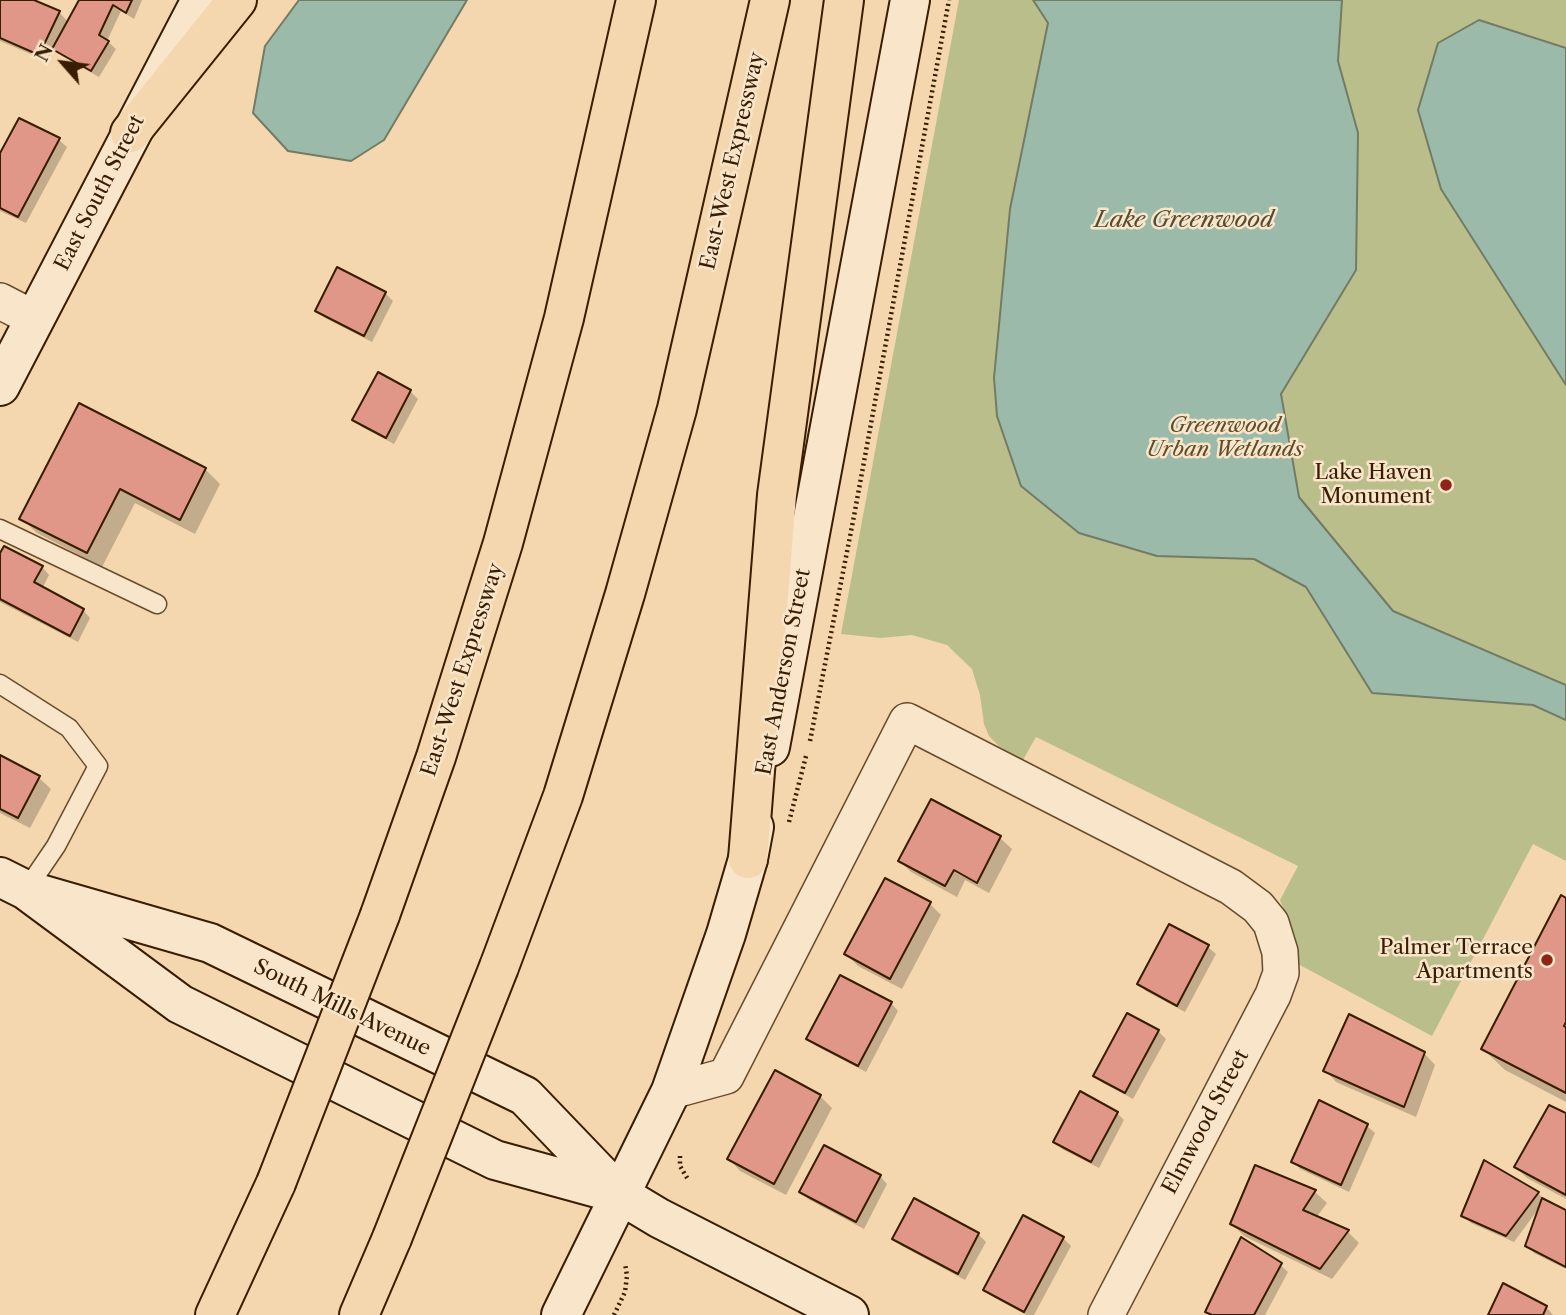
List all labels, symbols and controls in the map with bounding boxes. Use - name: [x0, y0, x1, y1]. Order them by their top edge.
- north arrow: [28, 28, 98, 98]
- text: N: [30, 40, 58, 66]
- street label: East-West Expressway: [696, 50, 770, 272]
- street label: East South Street: [50, 111, 150, 275]
- water label: Lake Greenwood: [1094, 206, 1274, 234]
- park label: Greenwood Urban Wetlands: [1147, 413, 1303, 463]
- place label: Lake Haven Monument: [1314, 460, 1432, 510]
- marker: Lake Haven Monument: [1438, 477, 1454, 493]
- street label: East-West Expressway: [417, 560, 509, 780]
- street label: East Anderson Street: [752, 567, 816, 777]
- place label: Palmer Terrace Apartments: [1379, 935, 1533, 985]
- marker: Palmer Terrace Apartments: [1539, 952, 1555, 968]
- street label: South Mills Avenue: [249, 954, 435, 1062]
- street label: Elmwood Street: [1157, 1045, 1255, 1199]

